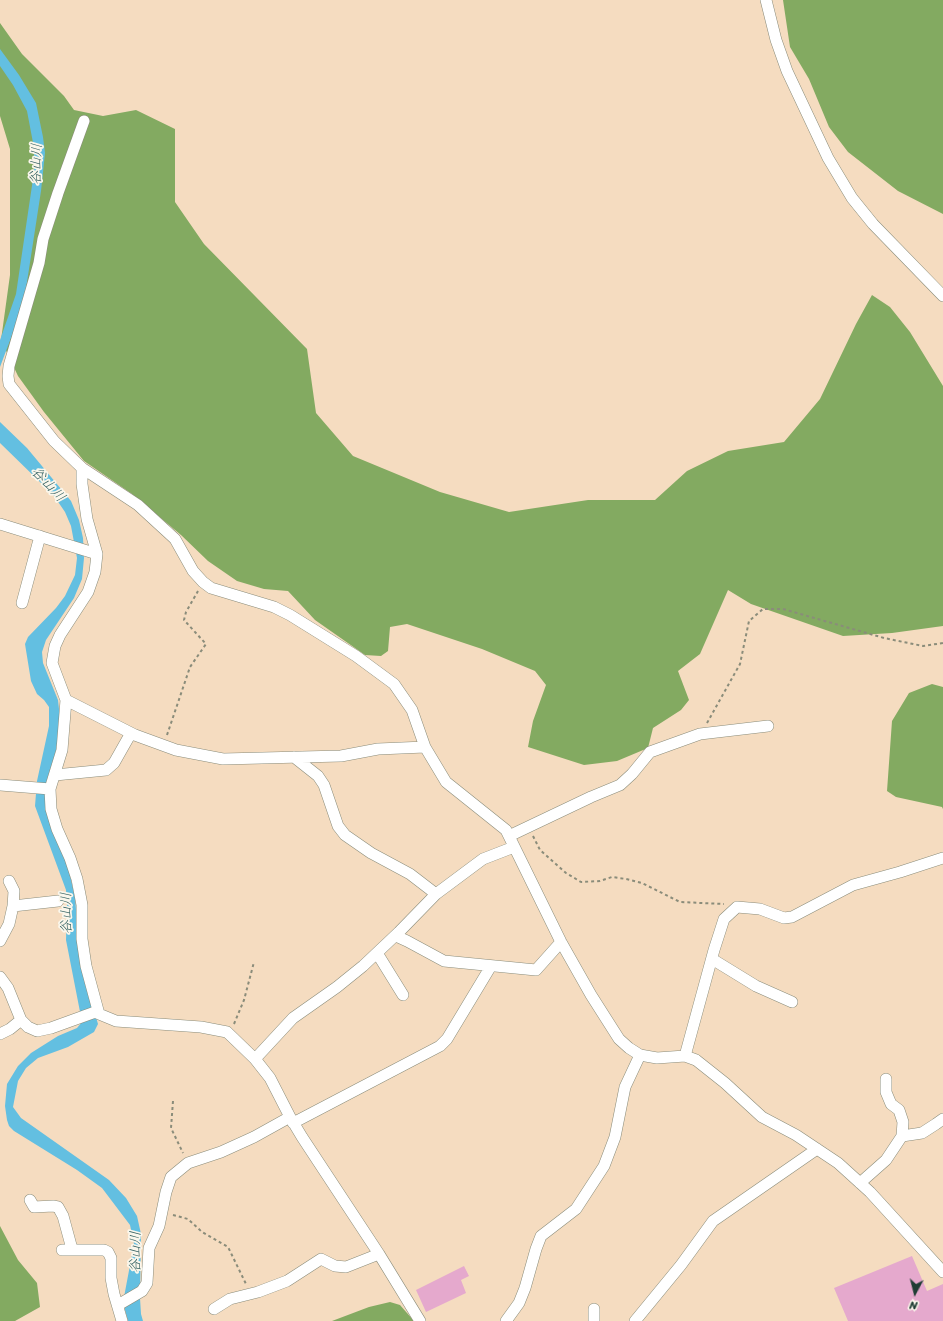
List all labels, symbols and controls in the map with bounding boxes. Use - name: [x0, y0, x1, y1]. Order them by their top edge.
- water label: 谷山川: [28, 143, 46, 185]
- water label: 谷山川: [28, 464, 68, 506]
- water label: 谷山川: [58, 892, 76, 934]
- water label: 谷山川: [127, 1231, 145, 1273]
- north arrow: [895, 1273, 935, 1313]
- text: N: [909, 1296, 918, 1315]

